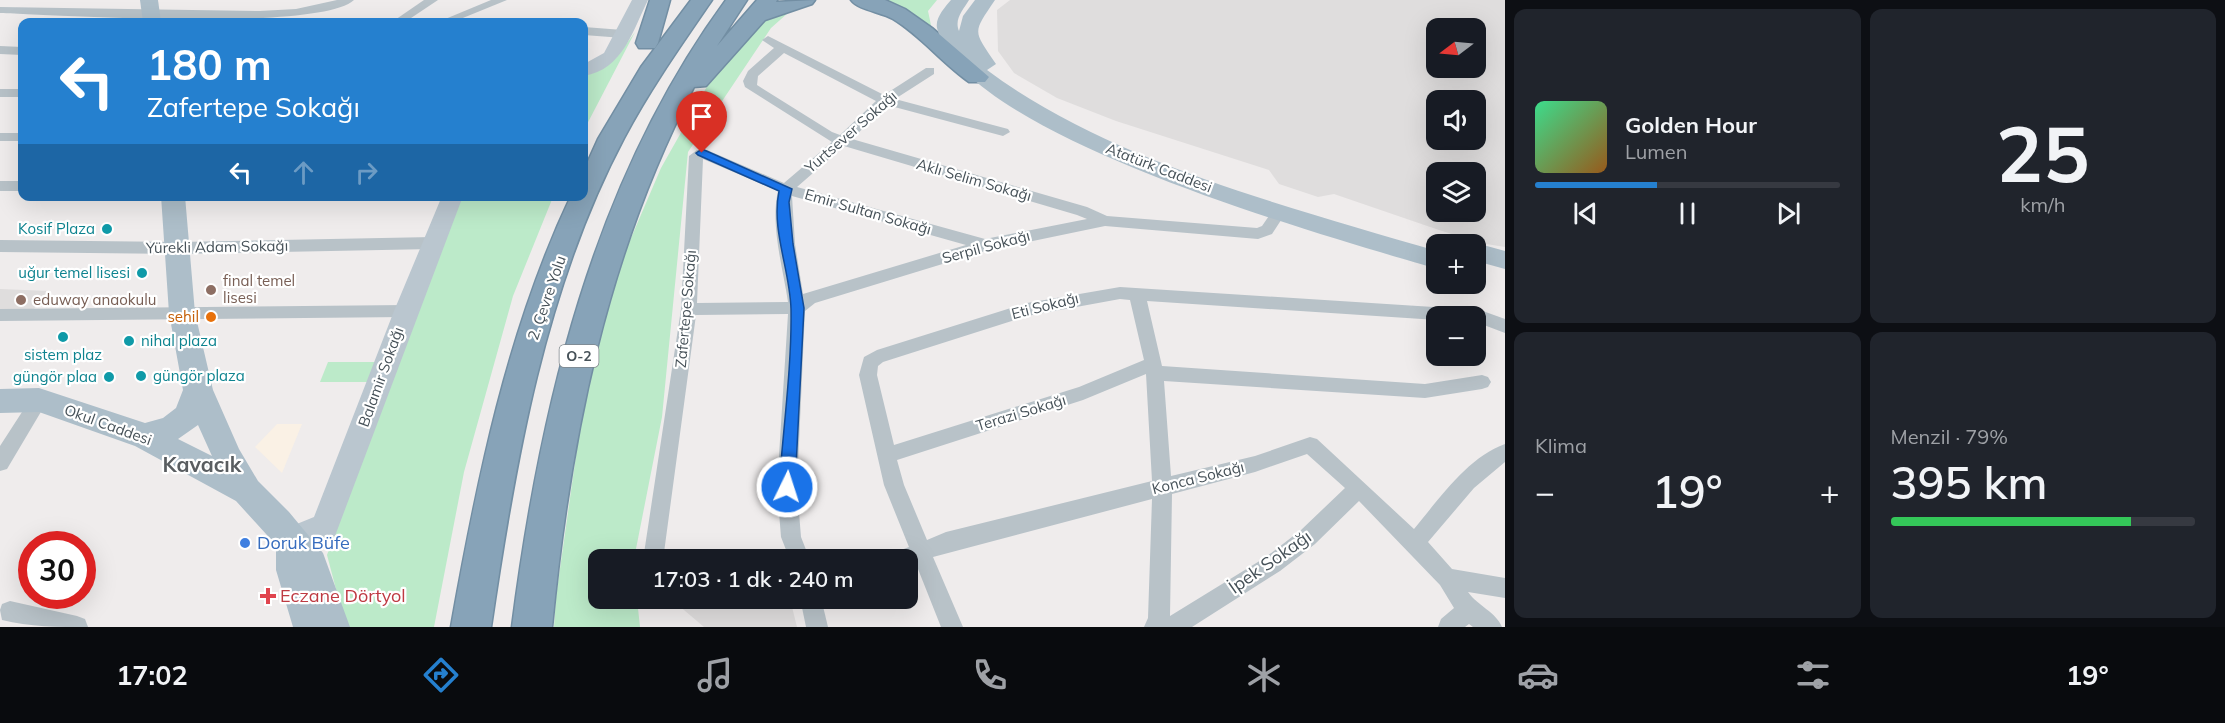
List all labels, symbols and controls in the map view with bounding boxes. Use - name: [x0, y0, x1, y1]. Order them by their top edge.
- north arrow: [1426, 18, 1486, 78]
- map controls: [1426, 18, 1486, 366]
- text: 180 m: [147, 38, 272, 91]
- icon: left: [48, 42, 126, 120]
- street label: Yurtsever Sokağı: [800, 86, 901, 177]
- text: Zafertepe Sokağı: [147, 90, 360, 124]
- button: sound: [1426, 90, 1486, 150]
- pin: [676, 91, 727, 153]
- icon: arrive: [685, 100, 718, 133]
- text: 25: [1996, 104, 2090, 202]
- text: Golden Hour: [1625, 111, 1757, 139]
- street label: Atatürk Caddesi: [1103, 139, 1215, 197]
- text: Lumen: [1625, 139, 1687, 164]
- street label: Aklı Selim Sokağı: [914, 154, 1034, 205]
- icon: left: [224, 156, 257, 189]
- icon: ahead: [287, 156, 320, 189]
- icon: right: [350, 156, 383, 189]
- button: layers: [1426, 162, 1486, 222]
- street label: Emir Sultan Sokağı: [803, 184, 934, 239]
- text: km/h: [2020, 192, 2065, 217]
- icon: previous: [1569, 197, 1602, 230]
- icon: pause: [1671, 197, 1704, 230]
- icon: next: [1772, 197, 1805, 230]
- place label: Kosif Plaza: [18, 219, 95, 238]
- marker: Kosif Plaza: [100, 222, 114, 236]
- street label: Serpil Sokağı: [940, 226, 1032, 267]
- button: +: [1426, 234, 1486, 294]
- street label: Yürekli Adam Sokağı: [145, 236, 288, 257]
- street label: Zafertepe Sokağı: [671, 249, 700, 369]
- street label: 2. Çevre Yolu: [523, 253, 570, 343]
- place label: uğur temel lisesi: [18, 263, 130, 282]
- marker: uğur temel lisesi: [135, 266, 149, 280]
- place label: final temel lisesi: [223, 271, 295, 307]
- marker: final temel lisesi: [204, 283, 218, 297]
- street label: Eti Sokağı: [1009, 288, 1080, 323]
- place label: eduway anaokulu: [33, 290, 156, 309]
- marker: eduway anaokulu: [14, 293, 28, 307]
- button: −: [1426, 306, 1486, 366]
- place label: sehil: [167, 307, 199, 326]
- marker: sehil: [204, 310, 218, 324]
- street label: Balamir Sokağı: [354, 324, 407, 429]
- marker: sistem plaz: [56, 330, 70, 344]
- place label: nihal plaza: [141, 331, 217, 350]
- marker: nihal plaza: [122, 334, 136, 348]
- place label: sistem plaz: [24, 345, 102, 364]
- road number: O-2: [560, 345, 598, 367]
- place label: güngör plaza: [153, 366, 245, 385]
- place label: güngör plaa: [13, 367, 97, 386]
- marker: güngör plaza: [134, 369, 148, 383]
- marker: güngör plaa: [102, 370, 116, 384]
- street label: Terazi Sokağı: [974, 390, 1068, 435]
- street label: Okul Caddesi: [62, 400, 154, 449]
- text: Menzil · 79%: [1891, 424, 2008, 449]
- text: Klima: [1535, 433, 1587, 458]
- district label: Kavacık: [163, 451, 242, 477]
- text: 395 km: [1891, 454, 2047, 510]
- position arrow: [755, 455, 819, 519]
- street label: Konca Sokağı: [1150, 457, 1246, 498]
- text: 19°: [1652, 463, 1723, 519]
- text: −: [1535, 471, 1555, 512]
- text: +: [1820, 471, 1839, 512]
- street label: İpek Sokağı: [1224, 525, 1316, 598]
- speed limit sign: 30: [18, 531, 96, 609]
- place label: Doruk Büfe: [257, 531, 350, 554]
- marker: Doruk Büfe: [238, 536, 252, 550]
- text: 17:03 · 1 dk · 240 m: [652, 565, 854, 593]
- place label: Eczane Dörtyol: [280, 584, 406, 607]
- marker: Eczane Dörtyol: [261, 589, 275, 603]
- icon: directions: [420, 654, 462, 696]
- icon: music: [694, 654, 736, 696]
- icon: phone: [969, 654, 1011, 696]
- icon: climate: [1243, 654, 1285, 696]
- icon: car: [1517, 654, 1559, 696]
- icon: filters: [1792, 654, 1834, 696]
- text: 17:02: [116, 658, 188, 692]
- text: 19°: [2066, 658, 2109, 692]

